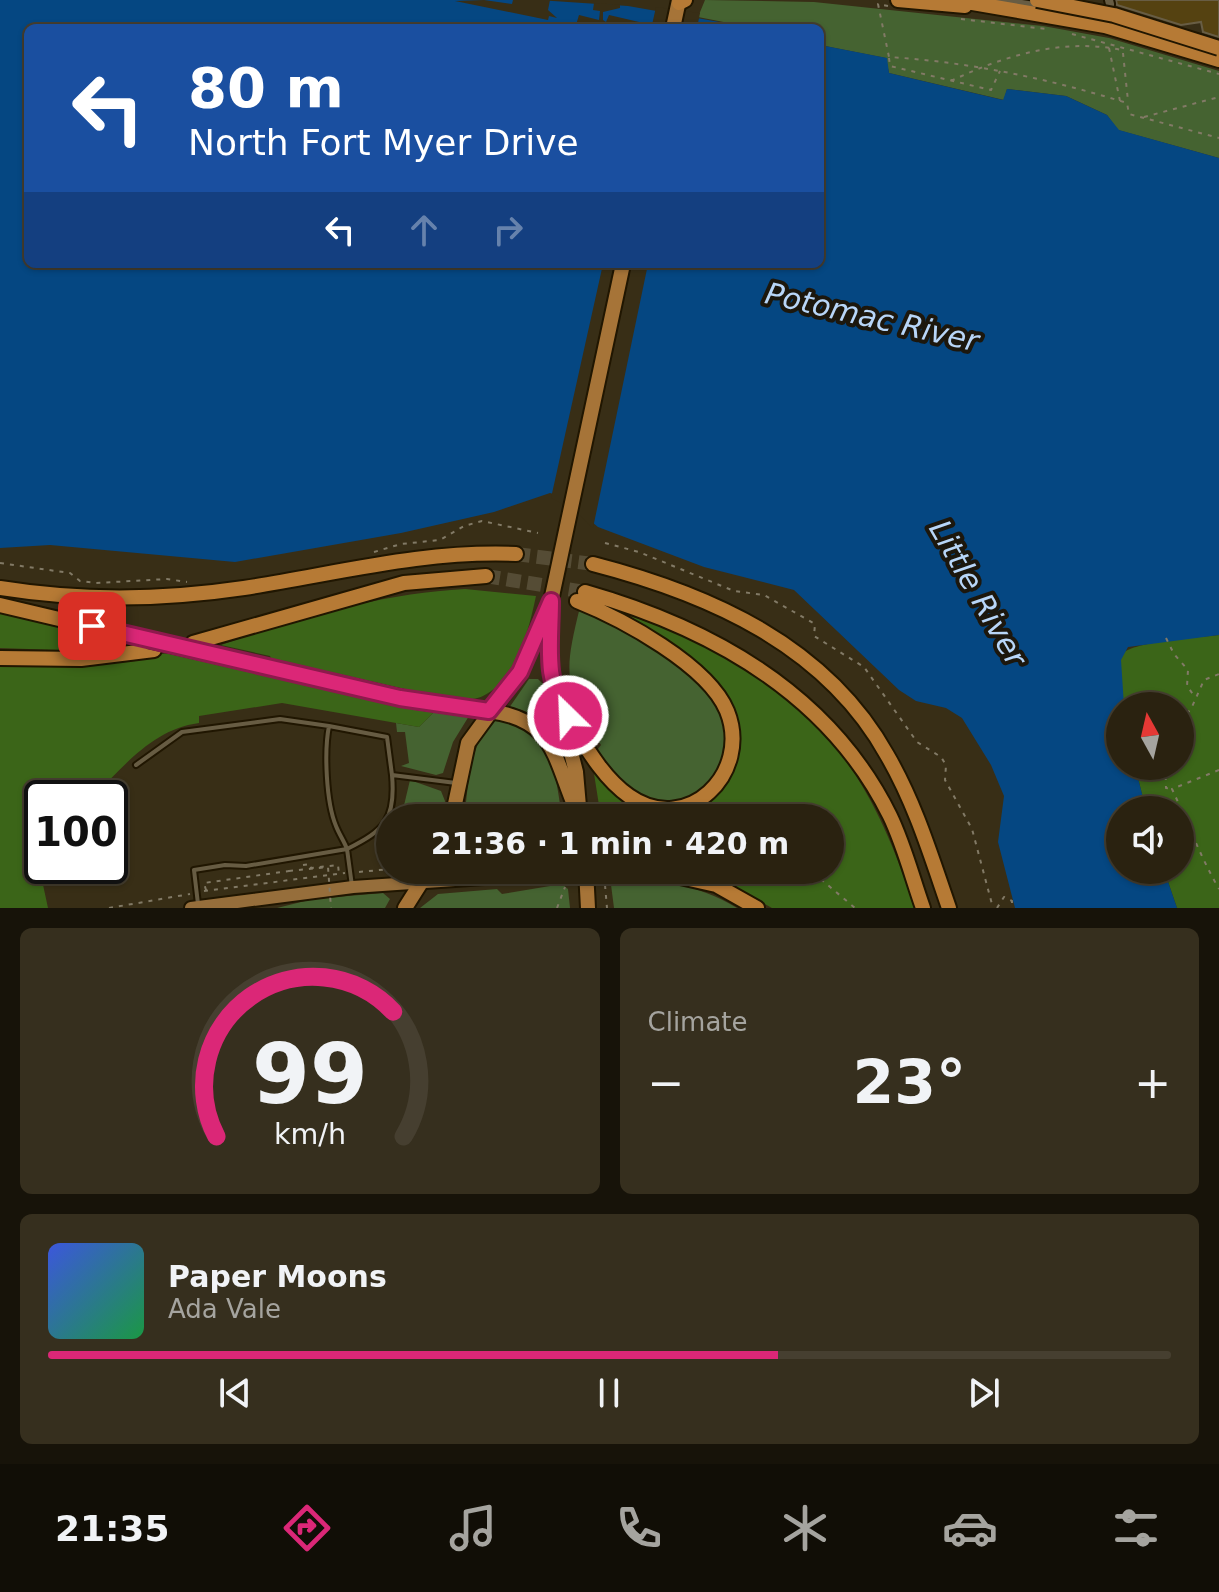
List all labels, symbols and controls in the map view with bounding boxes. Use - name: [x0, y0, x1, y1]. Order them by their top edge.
- text: 80 m: [188, 55, 344, 120]
- icon: left: [56, 56, 160, 160]
- text: North Fort Myer Drive: [188, 122, 579, 163]
- icon: left: [318, 208, 362, 252]
- icon: ahead: [402, 208, 446, 252]
- icon: right: [486, 208, 530, 252]
- water label: Potomac River: [762, 275, 984, 359]
- water label: Little River: [922, 514, 1035, 674]
- pin: [58, 592, 126, 660]
- icon: arrive: [70, 604, 114, 648]
- position arrow: [526, 674, 610, 758]
- north arrow: [1106, 692, 1194, 780]
- map controls: [1106, 692, 1194, 884]
- speed limit sign: 100: [24, 780, 128, 884]
- button: sound: [1106, 796, 1194, 884]
- text: 21:36 · 1 min · 420 m: [431, 826, 789, 861]
- text: Climate: [648, 1007, 748, 1037]
- text: 99: [252, 1026, 368, 1123]
- text: 23°: [853, 1047, 966, 1117]
- text: −: [648, 1057, 684, 1108]
- text: +: [1134, 1057, 1171, 1108]
- text: km/h: [274, 1117, 346, 1151]
- text: Paper Moons: [168, 1259, 387, 1294]
- text: Ada Vale: [168, 1294, 281, 1324]
- icon: previous: [213, 1371, 257, 1415]
- icon: pause: [587, 1371, 631, 1415]
- icon: next: [962, 1371, 1006, 1415]
- icon: directions: [279, 1500, 335, 1556]
- icon: music: [445, 1500, 501, 1556]
- icon: phone: [611, 1500, 667, 1556]
- icon: climate: [777, 1500, 833, 1556]
- icon: car: [942, 1500, 998, 1556]
- icon: filters: [1108, 1500, 1164, 1556]
- text: 21:35: [55, 1508, 169, 1549]

